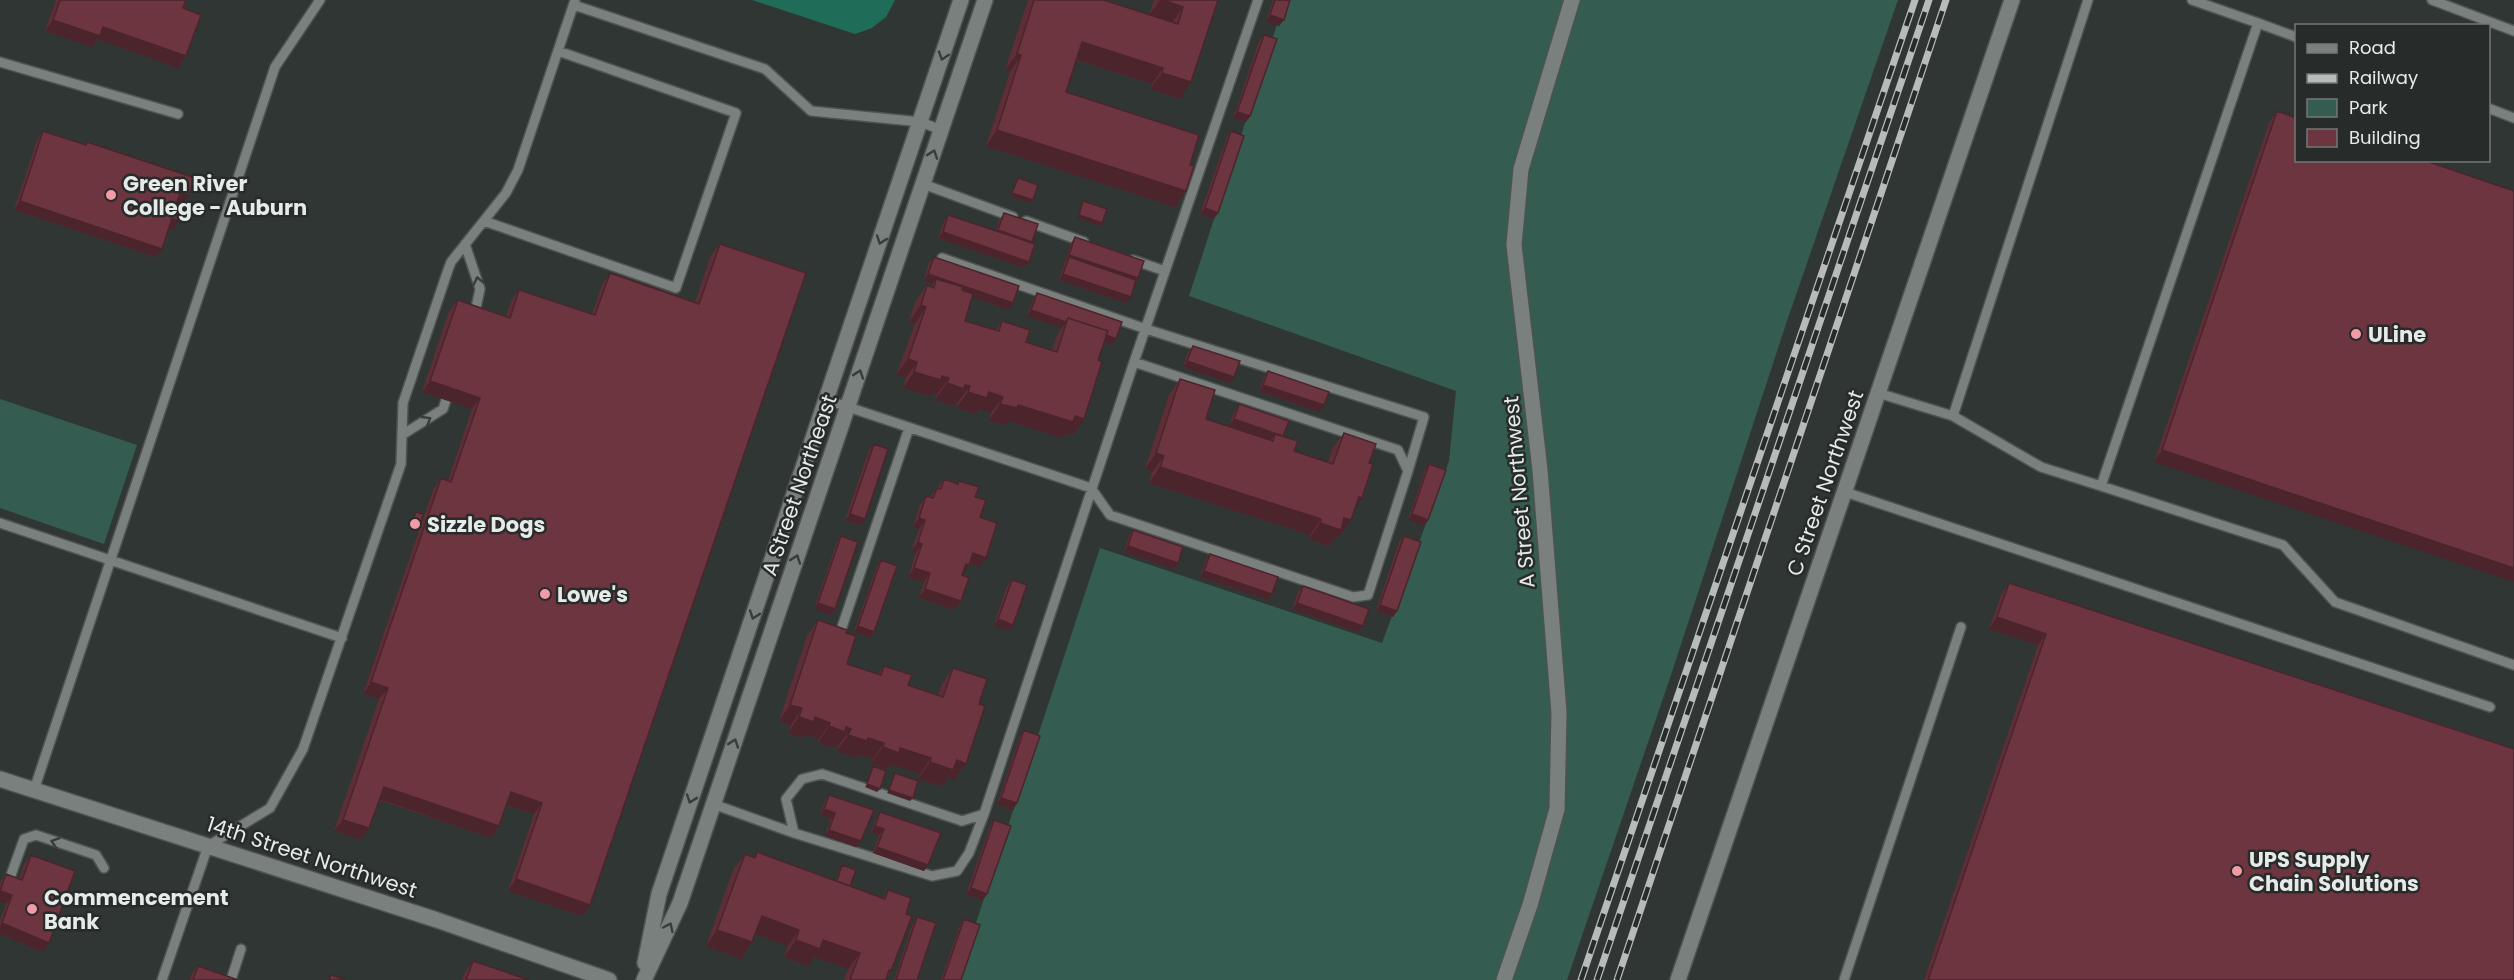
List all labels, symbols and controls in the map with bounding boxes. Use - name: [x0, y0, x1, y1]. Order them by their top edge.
- legend: [2295, 24, 2490, 162]
- text: Road: [2349, 35, 2396, 60]
- one-way arrow: [938, 50, 950, 61]
- text: Railway: [2349, 65, 2418, 90]
- text: Park: [2349, 95, 2388, 120]
- text: Building: [2349, 125, 2421, 150]
- one-way arrow: [926, 149, 938, 160]
- place label: Green River College - Auburn: [123, 169, 307, 222]
- marker: Green River College - Auburn: [104, 188, 118, 202]
- one-way arrow: [875, 234, 888, 245]
- one-way arrow: [472, 276, 485, 286]
- place label: ULine: [2368, 320, 2426, 349]
- marker: ULine: [2349, 327, 2363, 341]
- one-way arrow: [851, 369, 864, 380]
- street label: C Street Northwest: [1780, 386, 1870, 580]
- street label: A Street Northeast: [754, 391, 844, 579]
- street label: A Street Northwest: [1496, 395, 1542, 589]
- one-way arrow: [420, 416, 431, 427]
- place label: Sizzle Dogs: [427, 510, 545, 539]
- marker: Sizzle Dogs: [408, 517, 422, 531]
- one-way arrow: [789, 554, 802, 564]
- place label: Lowe's: [557, 580, 628, 609]
- marker: Lowe's: [538, 587, 552, 601]
- one-way arrow: [749, 609, 761, 620]
- one-way arrow: [727, 738, 739, 749]
- one-way arrow: [686, 793, 699, 804]
- street label: 14th Street Northwest: [203, 809, 421, 905]
- one-way arrow: [50, 836, 61, 849]
- place label: UPS Supply Chain Solutions: [2249, 845, 2419, 898]
- marker: UPS Supply Chain Solutions: [2230, 864, 2244, 878]
- place label: Commencement Bank: [44, 883, 228, 936]
- marker: Commencement Bank: [25, 902, 39, 916]
- one-way arrow: [661, 922, 673, 933]

